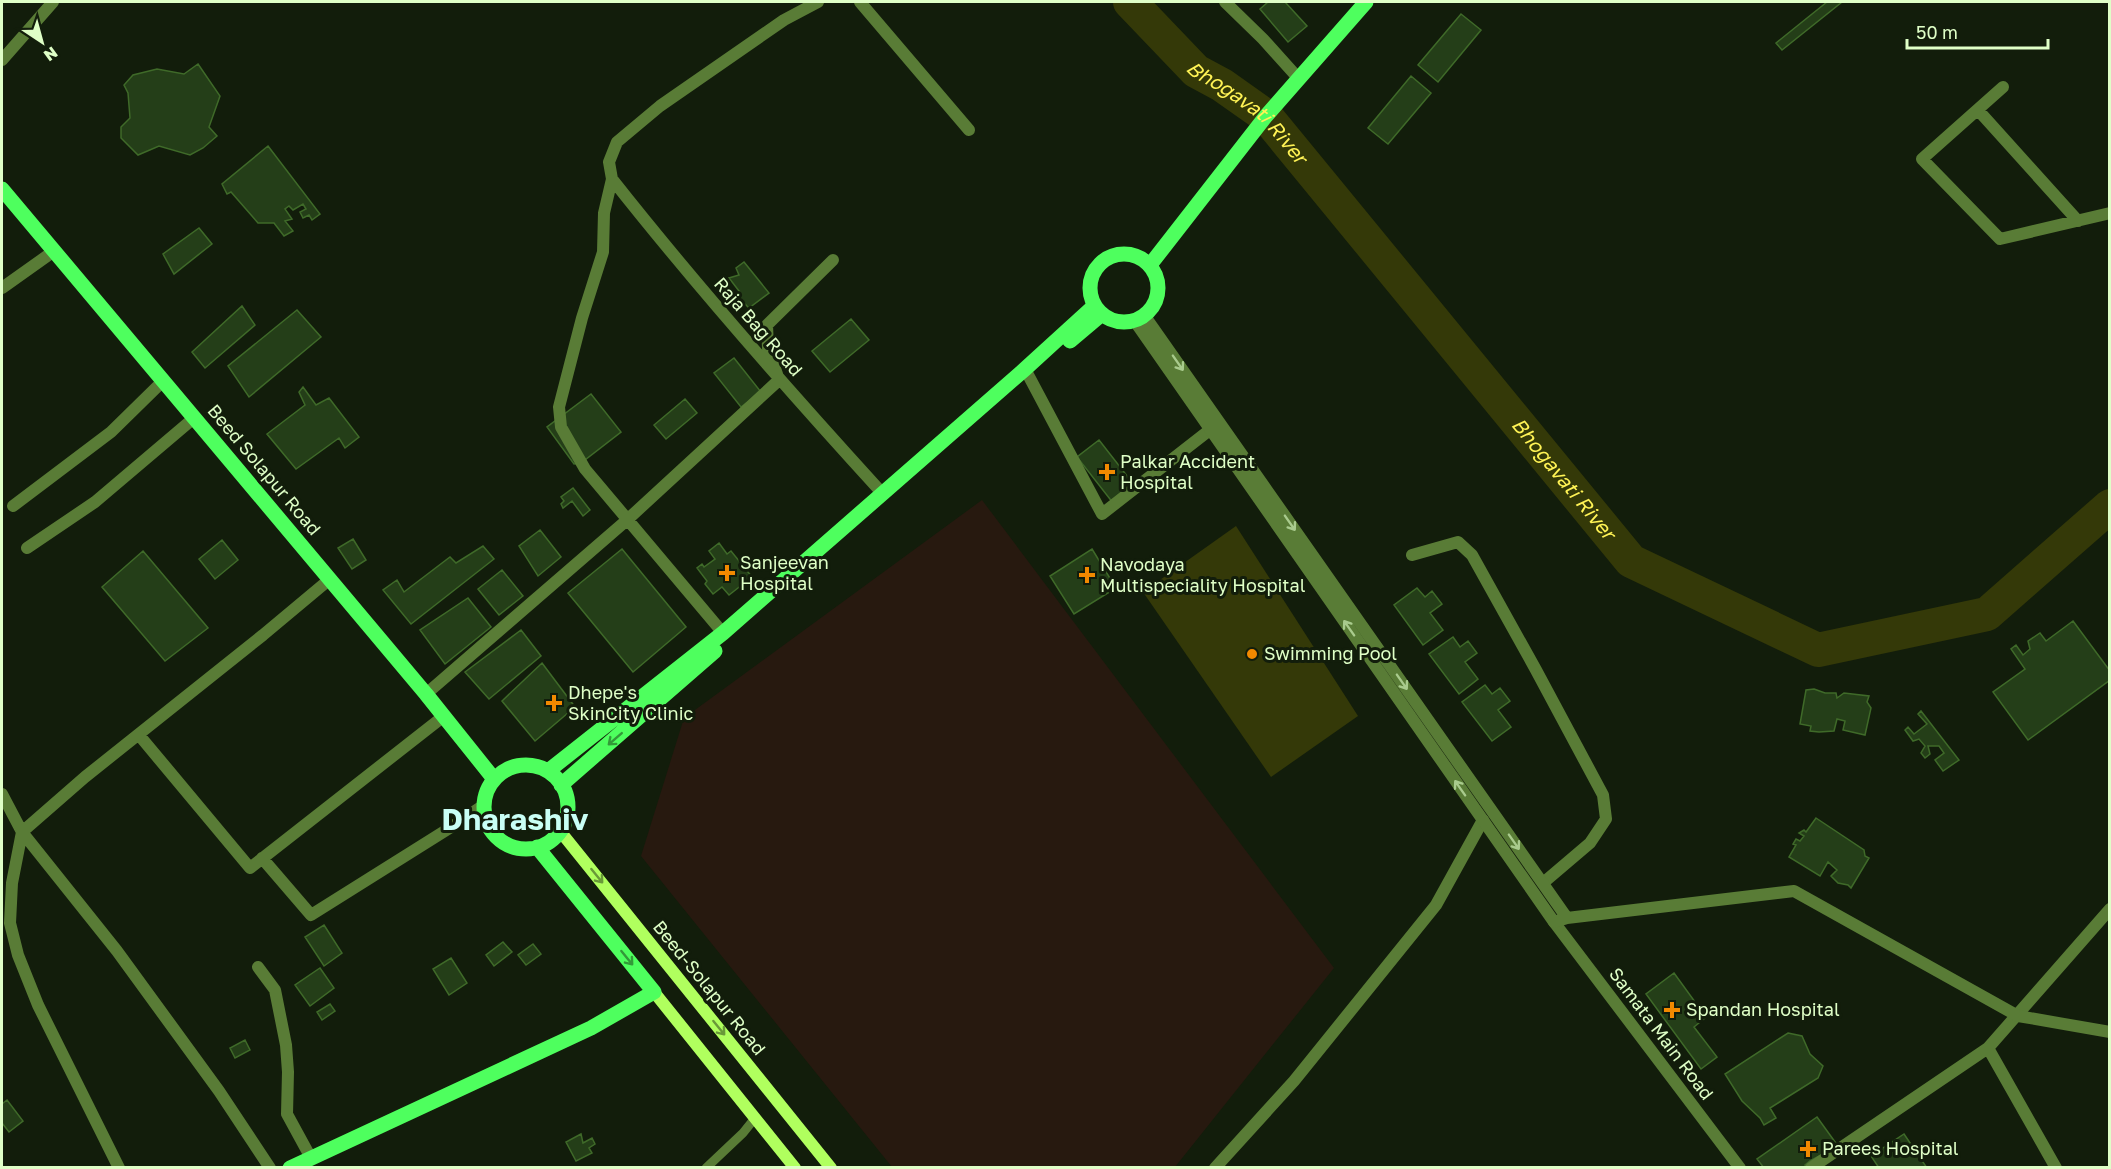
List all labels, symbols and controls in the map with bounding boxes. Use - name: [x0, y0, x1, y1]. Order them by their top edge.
- north arrow: [12, 12, 72, 72]
- scale bar: [1907, 12, 2048, 50]
- text: 50 m: [1916, 21, 1958, 43]
- text: N: [40, 42, 62, 66]
- water label: Bhogavati River: [1182, 56, 1315, 171]
- street label: Raja Bag Road: [710, 272, 808, 380]
- one-way arrow: [1171, 355, 1184, 371]
- street label: Beed Solapur Road: [204, 399, 326, 539]
- water label: Bhogavati River: [1507, 412, 1623, 546]
- place label: Palkar Accident Hospital: [1120, 450, 1255, 493]
- marker: Palkar Accident Hospital: [1098, 463, 1116, 481]
- one-way arrow: [1284, 514, 1296, 530]
- place label: Sanjeevan Hospital: [740, 551, 829, 594]
- place label: Navodaya Multispeciality Hospital: [1100, 553, 1306, 596]
- marker: Sanjeevan Hospital: [718, 564, 736, 582]
- marker: Navodaya Multispeciality Hospital: [1078, 566, 1096, 584]
- one-way arrow: [1343, 620, 1355, 636]
- place label: Swimming Pool: [1264, 642, 1397, 664]
- marker: Swimming Pool: [1245, 647, 1259, 661]
- one-way arrow: [1396, 674, 1408, 690]
- place label: Dhepe's SkinCity Clinic: [568, 681, 694, 724]
- marker: Dhepe's SkinCity Clinic: [545, 694, 563, 712]
- one-way arrow: [608, 732, 623, 746]
- one-way arrow: [1454, 780, 1466, 797]
- district label: Dharashiv: [442, 801, 588, 837]
- one-way arrow: [1508, 833, 1520, 850]
- one-way arrow: [590, 868, 603, 884]
- street label: Beed-Solapur Road: [649, 916, 771, 1059]
- one-way arrow: [620, 950, 633, 966]
- street label: Samata Main Road: [1605, 963, 1719, 1104]
- place label: Spandan Hospital: [1686, 998, 1840, 1020]
- marker: Spandan Hospital: [1663, 1001, 1681, 1019]
- one-way arrow: [712, 1020, 725, 1036]
- place label: Parees Hospital: [1822, 1137, 1959, 1159]
- marker: Parees Hospital: [1799, 1140, 1817, 1158]

